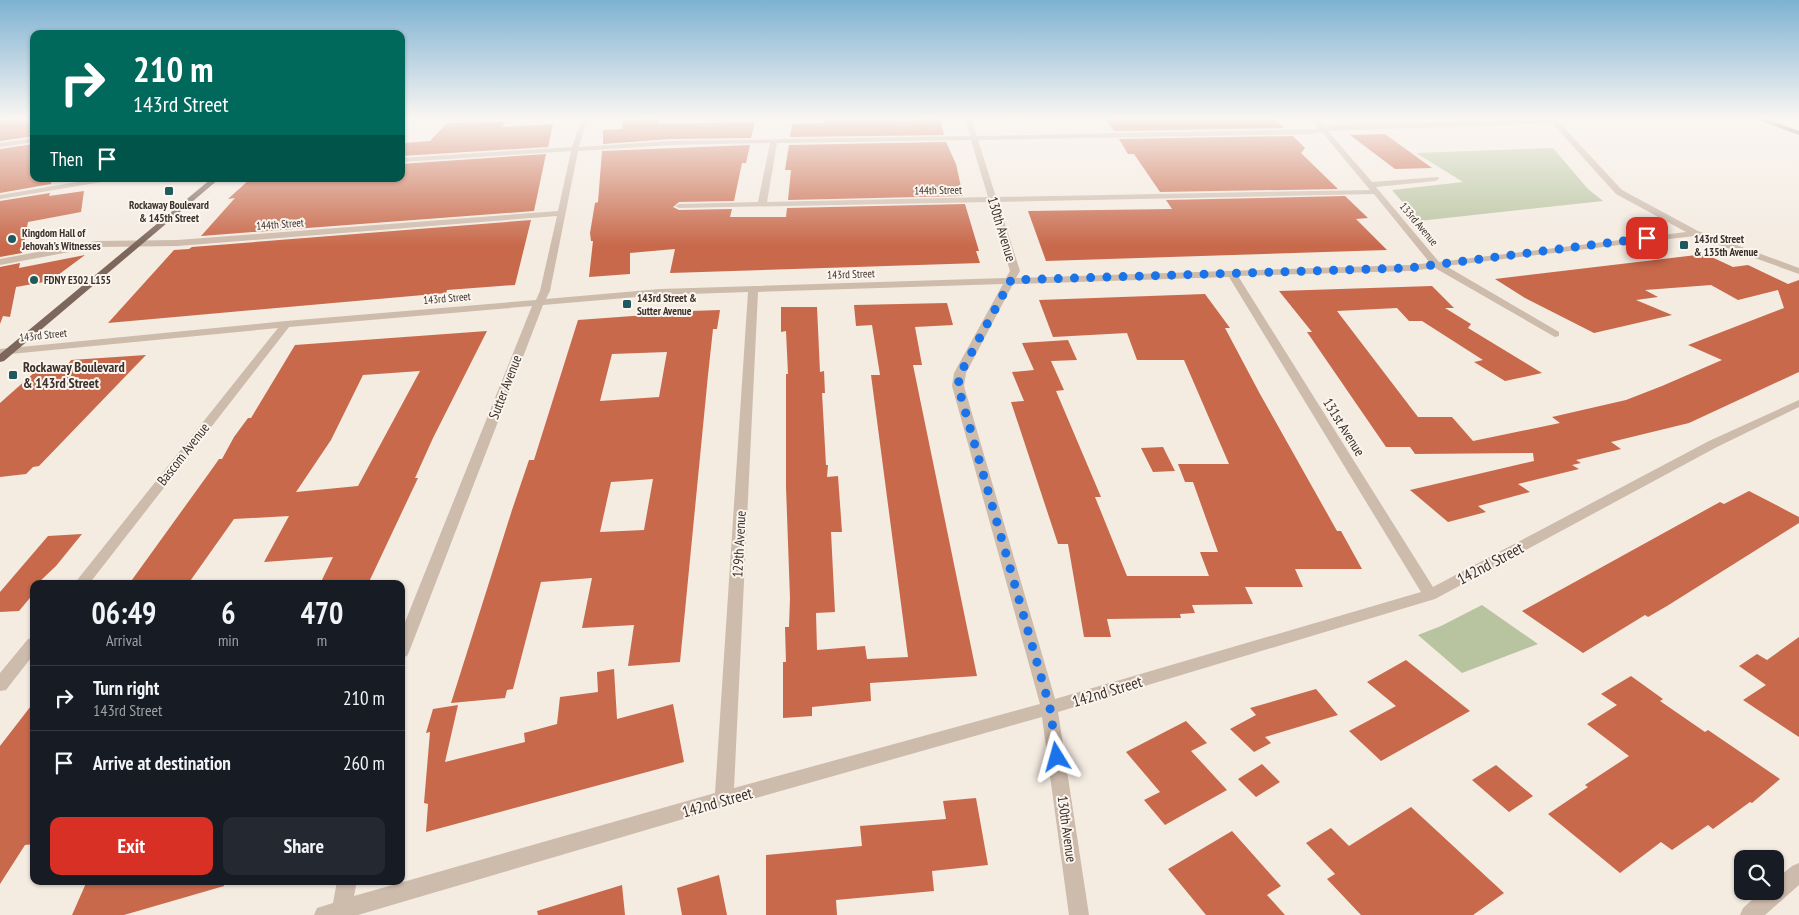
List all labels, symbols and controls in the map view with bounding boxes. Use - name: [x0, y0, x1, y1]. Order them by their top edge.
- text: 210 m: [133, 46, 214, 92]
- icon: right: [50, 50, 115, 115]
- text: 143rd Street: [133, 90, 228, 118]
- icon: arrive: [93, 145, 121, 173]
- text: Then: [50, 147, 83, 171]
- street label: 144th Street: [914, 183, 962, 197]
- marker: Rockaway Boulevard & 145th Street: [163, 185, 175, 197]
- street label: 130th Avenue: [984, 194, 1020, 264]
- place label: Rockaway Boulevard & 145th Street: [129, 198, 209, 225]
- street label: 133rd Avenue: [1397, 199, 1442, 249]
- street label: 144th Street: [256, 215, 304, 233]
- pin: [1626, 217, 1668, 259]
- icon: arrive: [1633, 224, 1661, 252]
- place label: Kingdom Hall of Jehovah's Witnesses: [21, 226, 101, 253]
- place label: 143rd Street & 135th Avenue: [1694, 232, 1758, 259]
- marker: Kingdom Hall of Jehovah's Witnesses: [6, 233, 18, 245]
- marker: 143rd Street & 135th Avenue: [1678, 239, 1690, 251]
- street label: 143rd Street: [827, 266, 875, 282]
- place label: FDNY E302 L155: [44, 273, 111, 287]
- marker: FDNY E302 L155: [28, 274, 40, 286]
- street label: 143rd Street: [423, 289, 471, 307]
- place label: 143rd Street & Sutter Avenue: [637, 291, 697, 318]
- marker: 143rd Street & Sutter Avenue: [621, 298, 633, 310]
- street label: 143rd Street: [19, 326, 67, 344]
- street label: Sutter Avenue: [485, 352, 526, 422]
- place label: Rockaway Boulevard & 143rd Street: [23, 358, 125, 392]
- marker: Rockaway Boulevard & 143rd Street: [7, 369, 19, 381]
- street label: 131st Avenue: [1319, 394, 1369, 460]
- street label: Bascom Avenue: [153, 419, 213, 489]
- street label: 129th Avenue: [728, 510, 750, 578]
- street label: 142nd Street: [1453, 537, 1527, 589]
- text: 06:49: [92, 593, 156, 632]
- text: 6: [221, 593, 236, 632]
- text: 470: [300, 593, 343, 632]
- text: Arrival: [106, 630, 142, 650]
- text: min: [218, 630, 239, 650]
- text: m: [317, 630, 327, 650]
- street label: 142nd Street: [1070, 671, 1145, 711]
- text: Turn right: [93, 676, 159, 700]
- icon: right: [50, 684, 78, 712]
- text: 210 m: [343, 686, 385, 710]
- text: 143rd Street: [93, 700, 162, 720]
- position arrow: [1030, 730, 1082, 782]
- icon: arrive: [50, 749, 78, 777]
- text: Arrive at destination: [93, 751, 231, 775]
- text: 260 m: [343, 751, 385, 775]
- street label: 142nd Street: [680, 782, 755, 822]
- street label: 130th Avenue: [1053, 795, 1081, 864]
- button: Exit: [50, 817, 213, 875]
- button: Share: [223, 817, 385, 875]
- map controls: [1734, 850, 1784, 900]
- button: search: [1734, 850, 1784, 900]

